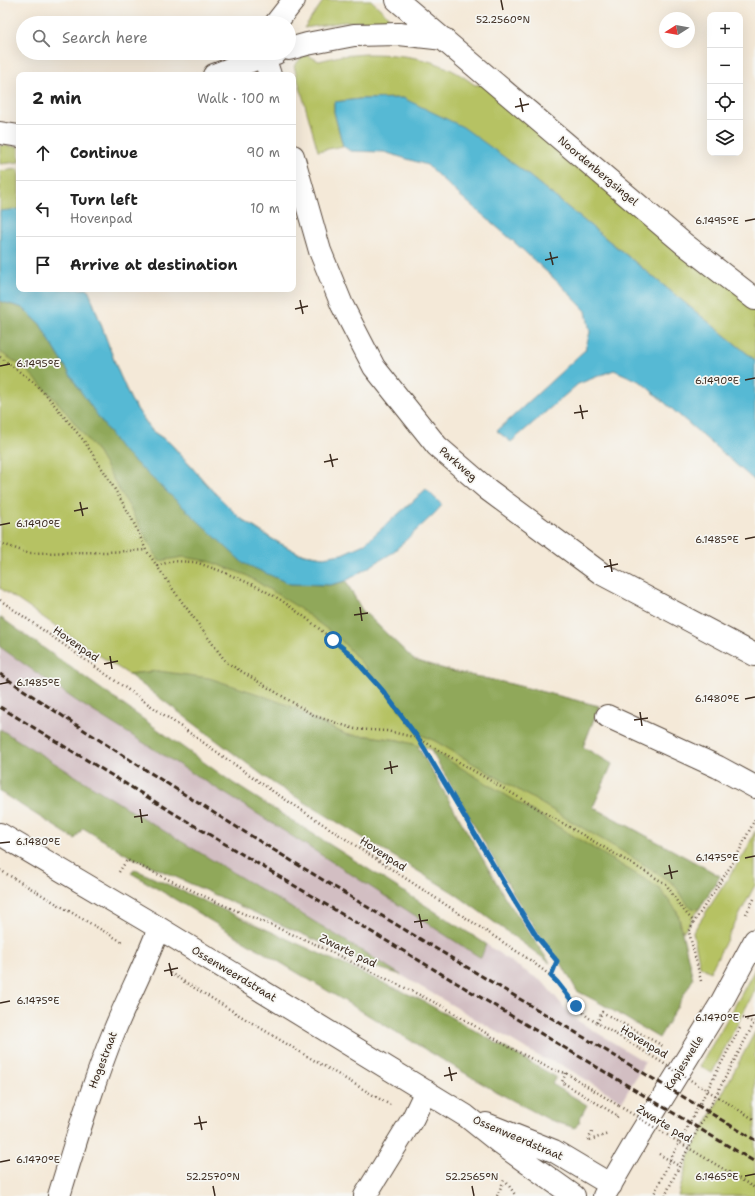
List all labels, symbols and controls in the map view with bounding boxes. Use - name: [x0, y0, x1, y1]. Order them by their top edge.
- north arrow: [659, 12, 695, 48]
- map controls: [707, 12, 743, 156]
- button: +: [707, 12, 743, 48]
- text: 52.2560°N: [476, 13, 530, 26]
- search box: [16, 16, 296, 60]
- icon: search: [30, 27, 52, 49]
- text: Search here: [62, 28, 148, 48]
- button: −: [707, 48, 743, 84]
- button: locate: [707, 84, 743, 120]
- text: 2 min: [32, 87, 82, 109]
- text: Walk · 100 m: [197, 90, 280, 107]
- button: layers: [707, 120, 743, 156]
- street label: Noordenbergsingel: [555, 133, 642, 210]
- icon: ahead: [32, 142, 54, 164]
- text: Continue: [70, 143, 138, 163]
- text: 90 m: [246, 144, 280, 161]
- text: Turn left: [70, 190, 138, 210]
- icon: left: [32, 198, 54, 220]
- text: 10 m: [250, 200, 280, 217]
- text: Hovenpad: [70, 210, 133, 227]
- text: 6.1495°E: [695, 214, 739, 227]
- icon: arrive: [32, 254, 54, 276]
- text: Arrive at destination: [70, 255, 238, 275]
- text: 6.1495°E: [16, 357, 60, 370]
- text: 6.1490°E: [695, 374, 739, 387]
- street label: Parkweg: [436, 443, 480, 485]
- text: 6.1490°E: [16, 517, 60, 530]
- text: 6.1485°E: [695, 533, 739, 546]
- street label: Hovenpad: [50, 623, 102, 665]
- route start: [324, 631, 342, 649]
- text: 6.1485°E: [16, 676, 60, 689]
- text: 6.1480°E: [695, 692, 739, 705]
- street label: Hovenpad: [357, 833, 409, 875]
- text: 6.1480°E: [16, 835, 60, 848]
- text: 6.1475°E: [696, 851, 738, 864]
- street label: Zwarte pad: [317, 931, 379, 971]
- street label: Ossenweerdstraat: [189, 943, 280, 1005]
- text: 6.1475°E: [17, 994, 59, 1007]
- route end: [567, 997, 585, 1015]
- text: 6.1470°E: [695, 1011, 739, 1024]
- street label: Hovenpad: [617, 1022, 671, 1062]
- street label: Hogestraat: [85, 1029, 121, 1091]
- street label: Kapjeswelle: [661, 1033, 707, 1093]
- street label: Zwarte pad: [634, 1102, 694, 1146]
- street label: Ossenweerdstraat: [470, 1112, 566, 1164]
- text: 6.1470°E: [16, 1153, 60, 1166]
- text: 52.2570°N: [186, 1170, 240, 1183]
- text: 52.2565°N: [445, 1170, 499, 1183]
- text: 6.1465°E: [695, 1170, 739, 1183]

